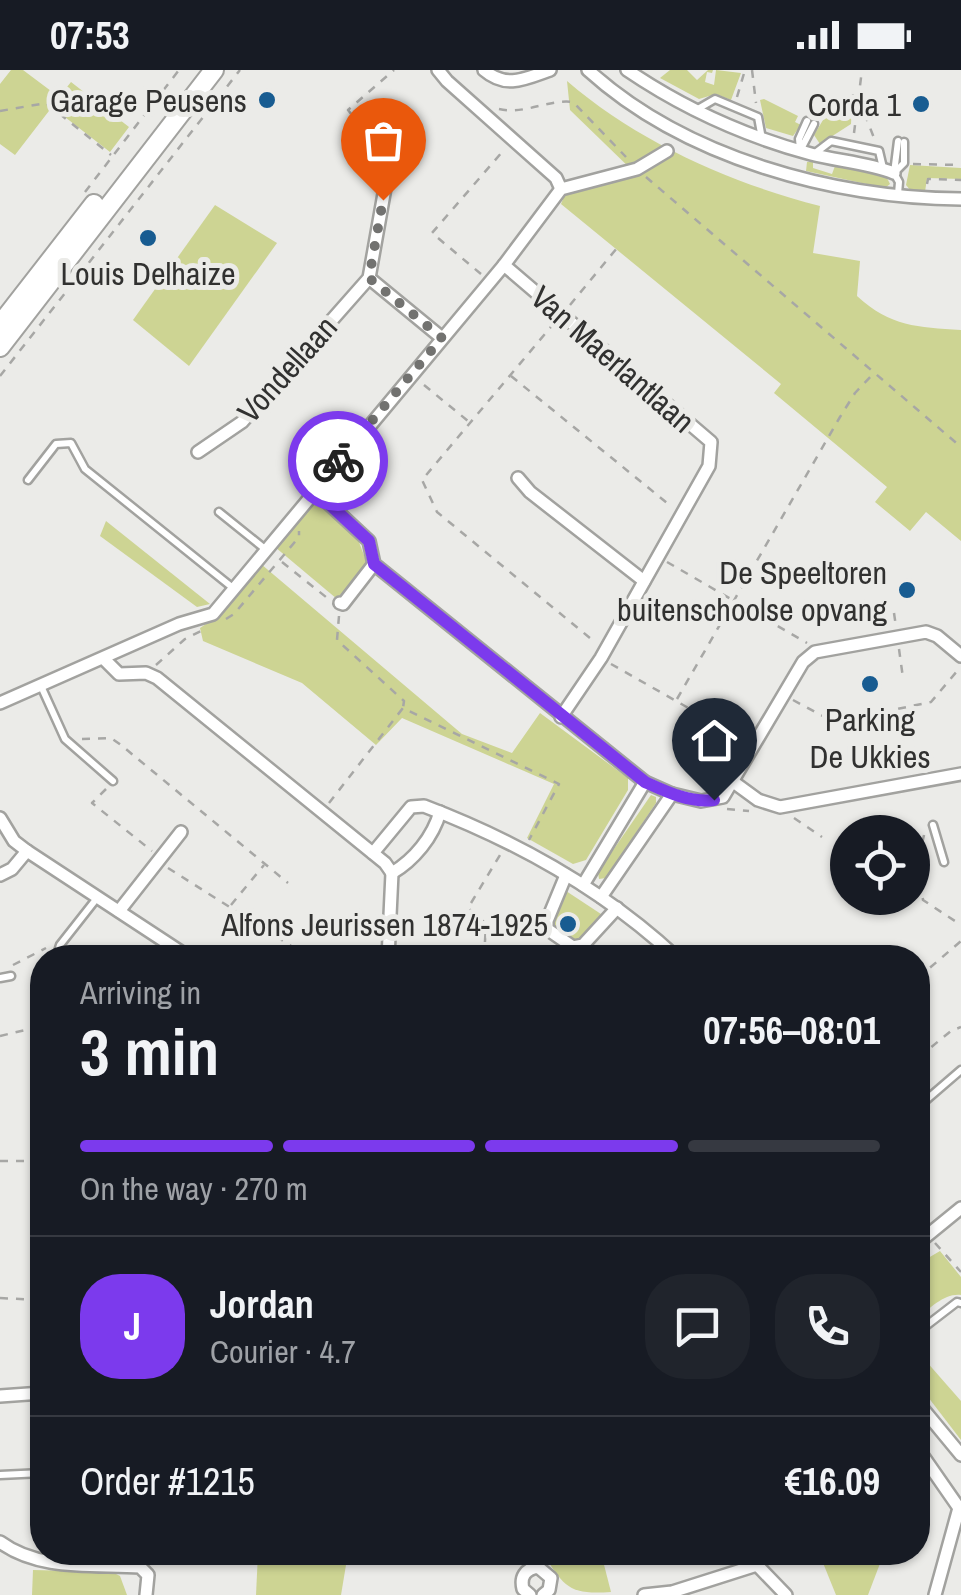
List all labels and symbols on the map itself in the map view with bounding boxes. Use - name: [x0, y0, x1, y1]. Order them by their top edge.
- place label: Garage Peusens: [50, 79, 247, 122]
- place label: Corda 1: [808, 83, 901, 126]
- marker: Garage Peusens: [256, 89, 278, 111]
- marker: Corda 1: [910, 93, 932, 115]
- pin: [341, 98, 426, 201]
- marker: Louis Delhaize: [137, 227, 159, 249]
- place label: Louis Delhaize: [60, 252, 236, 295]
- street label: Van Maerlantlaan: [522, 276, 704, 442]
- street label: Vondellaan: [228, 306, 346, 432]
- courier: [288, 411, 388, 511]
- place label: De Speeltoren buitenschoolse opvang: [617, 551, 887, 631]
- marker: De Speeltoren buitenschoolse opvang: [896, 579, 918, 601]
- marker: Parking De Ukkies: [859, 673, 881, 695]
- pin: [672, 698, 757, 801]
- place label: Parking De Ukkies: [809, 698, 931, 778]
- place label: Alfons Jeurissen 1874-1925: [220, 903, 548, 946]
- marker: Alfons Jeurissen 1874-1925: [557, 913, 579, 935]

